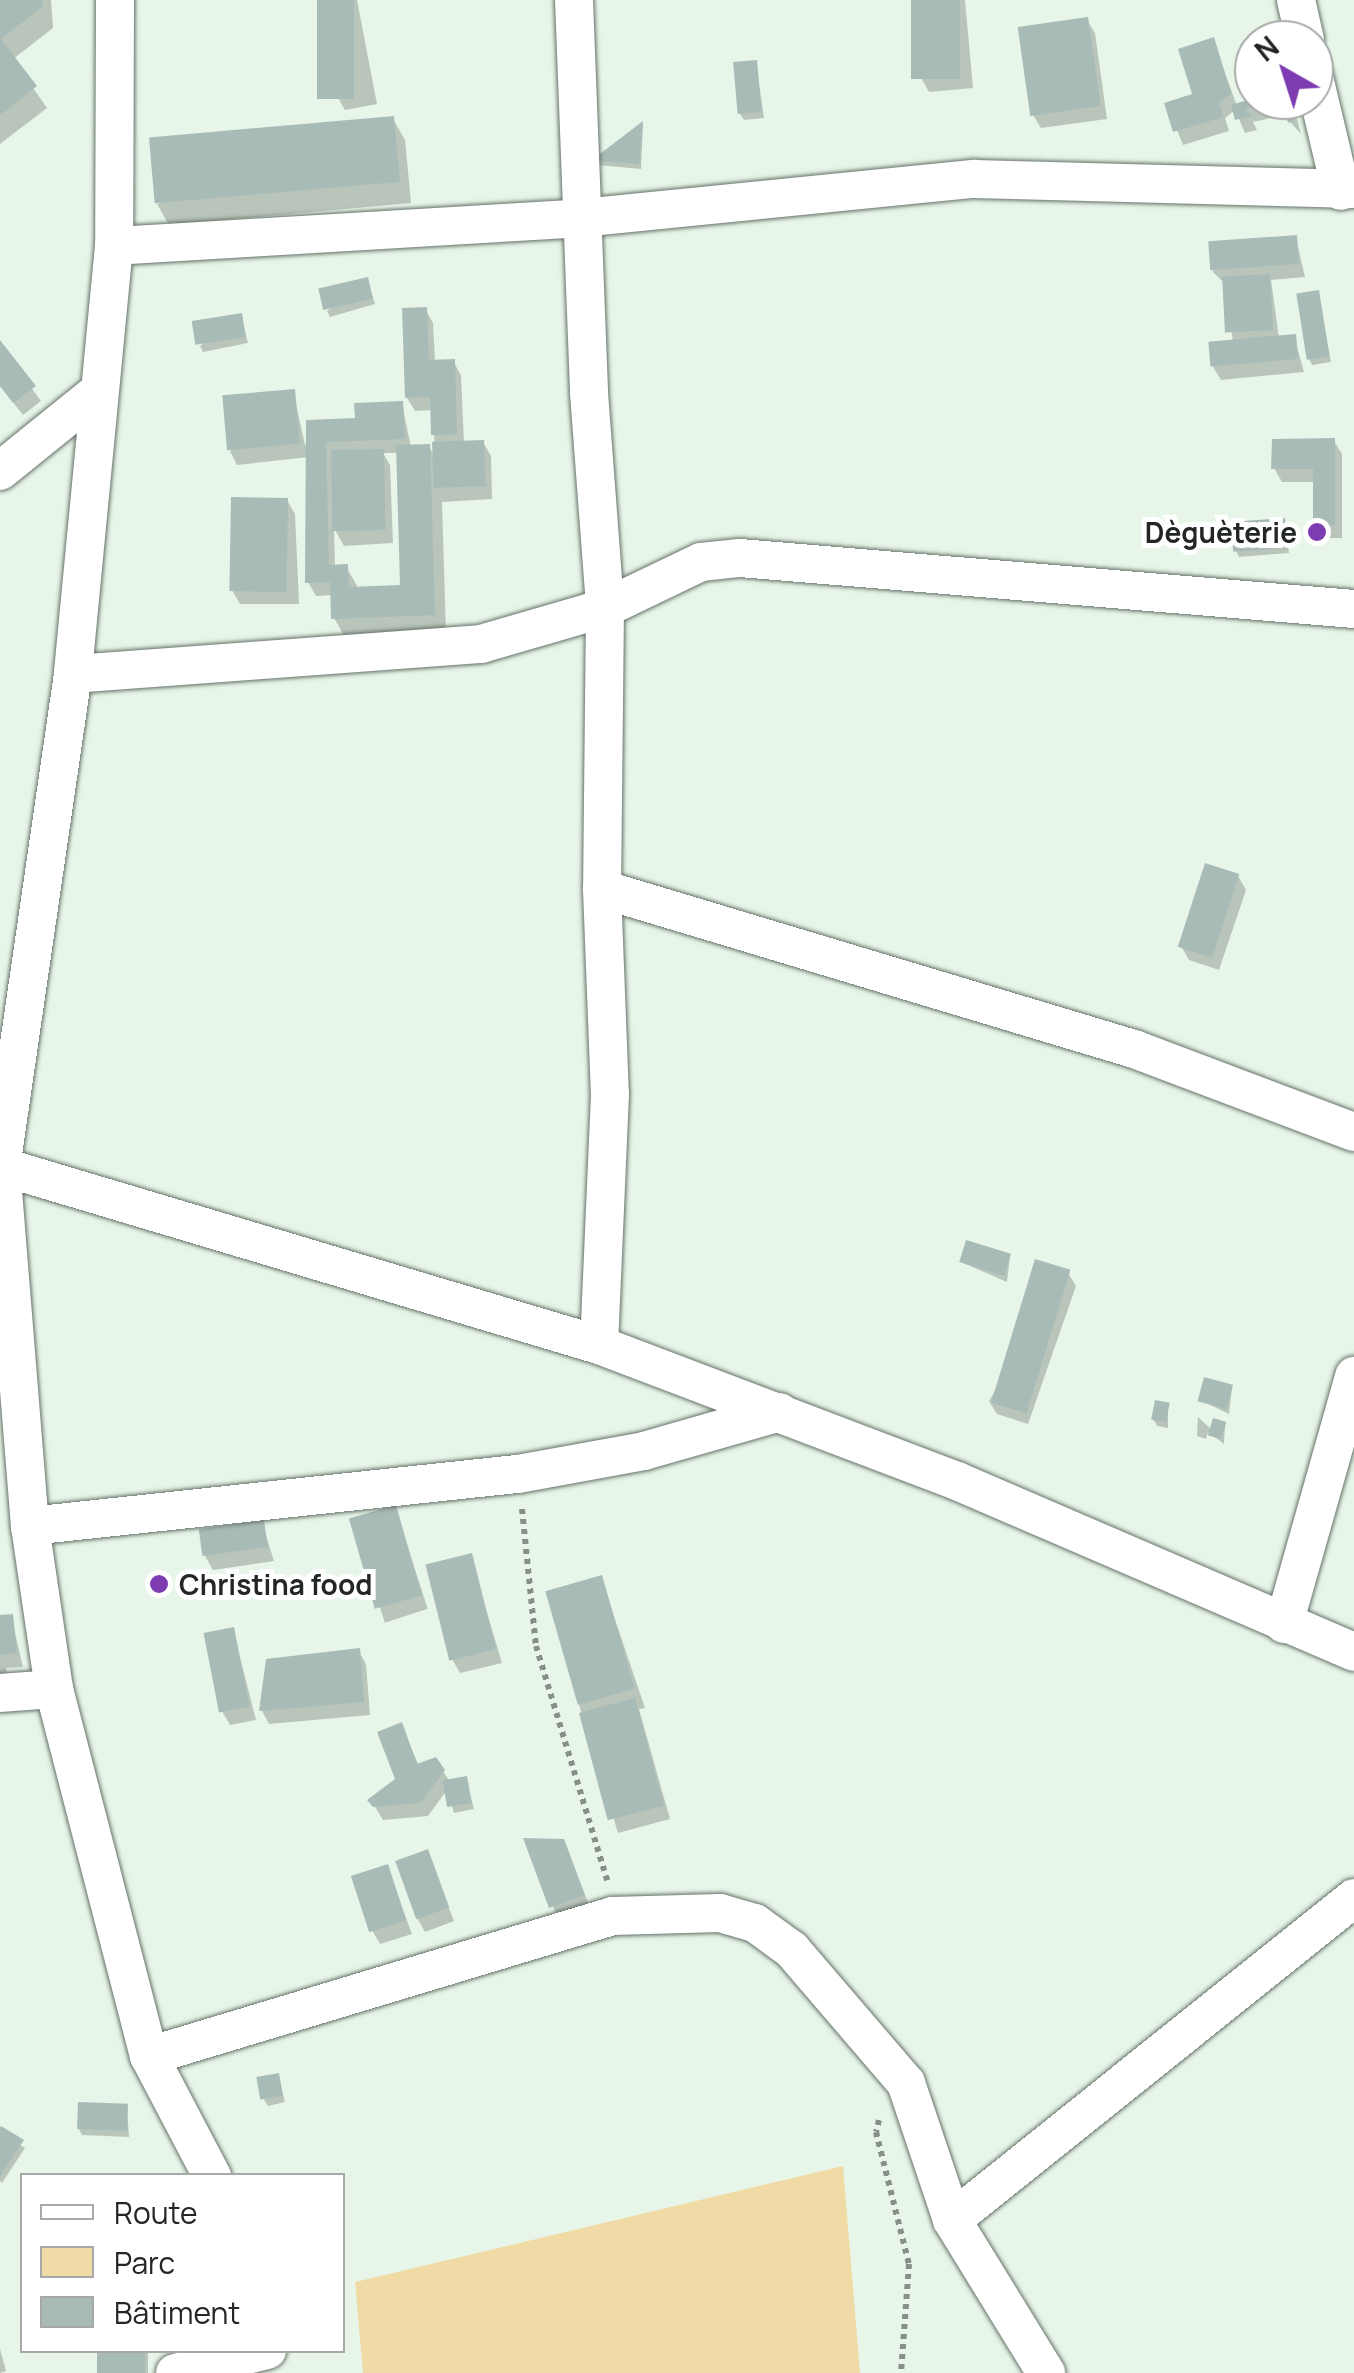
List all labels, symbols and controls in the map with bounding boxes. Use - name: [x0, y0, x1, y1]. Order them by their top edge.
- north arrow: [1234, 20, 1334, 120]
- text: N: [1247, 27, 1286, 69]
- place label: Dèguèterie: [1145, 515, 1297, 549]
- marker: Dèguèterie: [1306, 521, 1328, 543]
- place label: Christina food: [179, 1567, 373, 1601]
- marker: Christina food: [148, 1573, 170, 1595]
- legend: [20, 2173, 345, 2353]
- text: Route: [114, 2192, 197, 2233]
- text: Parc: [114, 2242, 175, 2283]
- text: Bâtiment: [114, 2292, 240, 2333]

